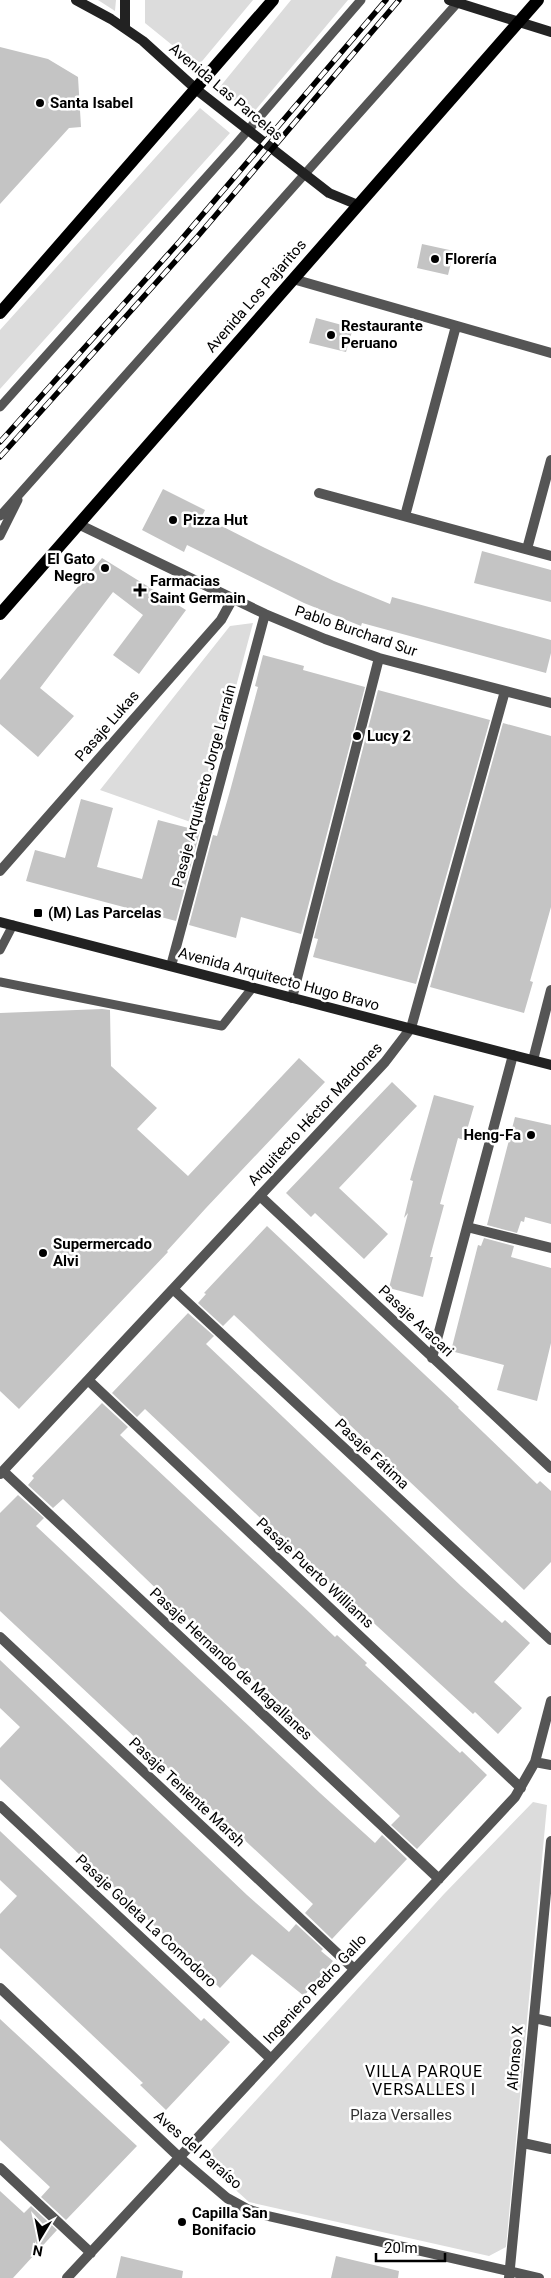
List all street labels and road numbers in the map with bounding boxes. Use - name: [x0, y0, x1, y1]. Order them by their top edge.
- street label: Avenida Las Parcelas: [166, 39, 286, 145]
- street label: Avenida Los Pajaritos: [202, 236, 310, 356]
- street label: Pablo Burchard Sur: [293, 602, 419, 660]
- street label: Pasaje Arquitecto Jorge Larraín: [168, 682, 240, 890]
- street label: Pasaje Lukas: [71, 687, 143, 765]
- street label: Avenida Arquitecto Hugo Bravo: [177, 943, 381, 1015]
- street label: Arquitecto Héctor Mardones: [244, 1039, 386, 1189]
- street label: Pasaje Aracari: [375, 1282, 457, 1360]
- street label: Pasaje Fátima: [331, 1415, 413, 1493]
- street label: Pasaje Puerto Williams: [253, 1514, 377, 1632]
- street label: Pasaje Hernando de Magallanes: [146, 1584, 316, 1744]
- street label: Pasaje Teniente Marsh: [125, 1734, 249, 1850]
- street label: Pasaje Goleta La Comodoro: [72, 1851, 220, 1991]
- street label: Ingeniero Pedro Gallo: [260, 1931, 370, 2047]
- street label: Alfonso X: [503, 2024, 527, 2091]
- street label: Aves del Paraíso: [150, 2107, 246, 2193]

